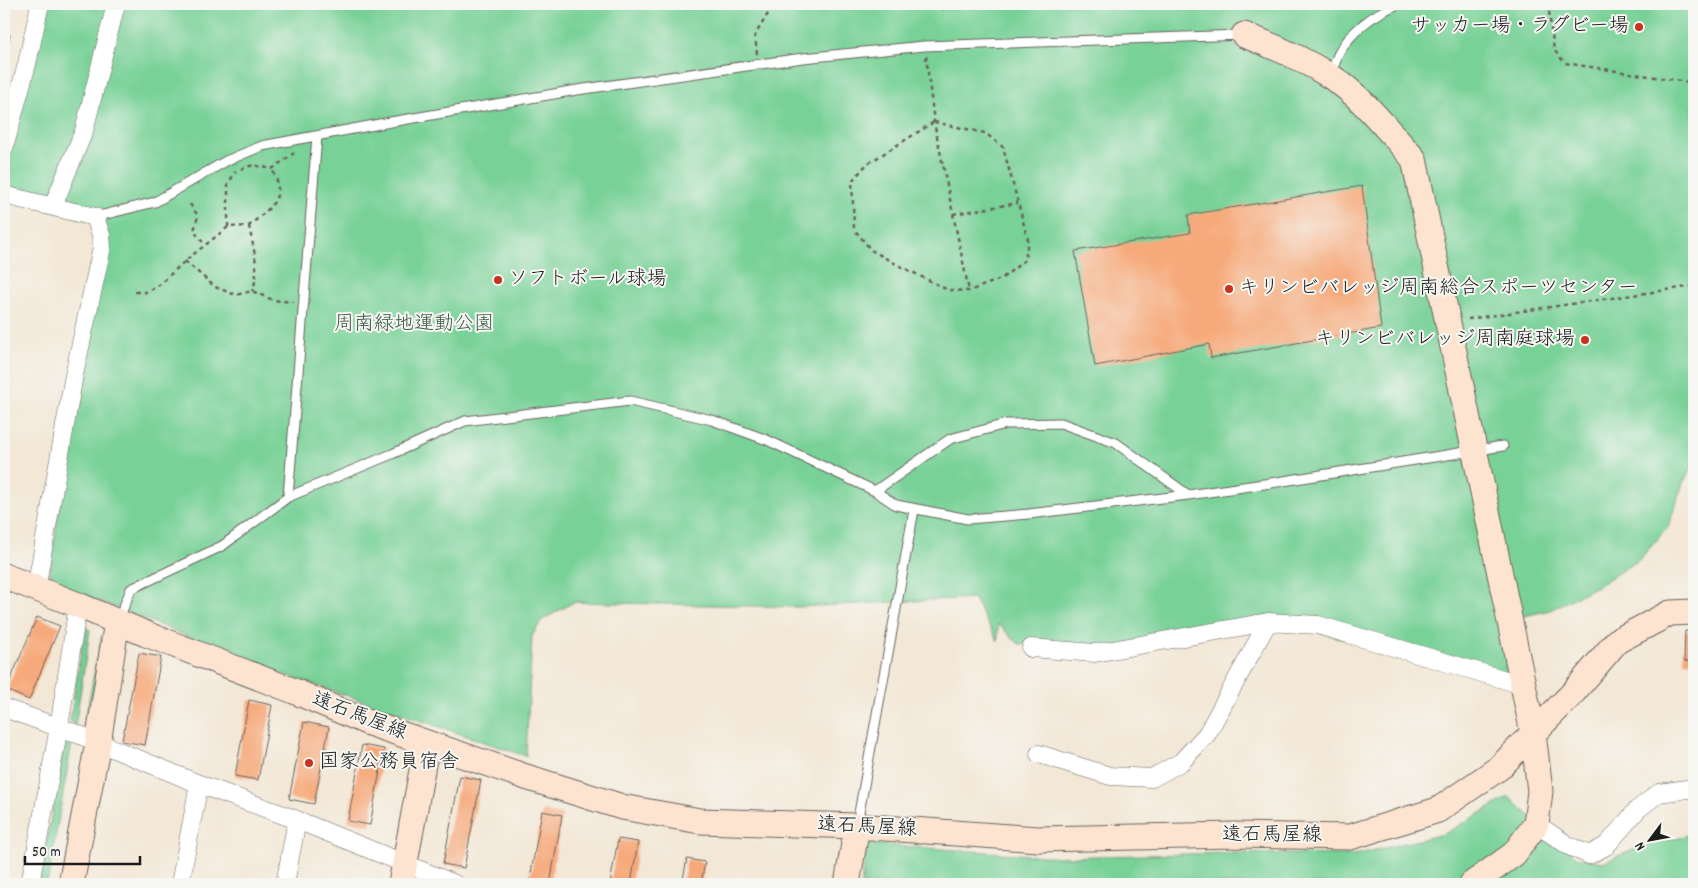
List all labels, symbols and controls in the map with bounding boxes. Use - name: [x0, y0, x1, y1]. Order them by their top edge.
- place label: サッカー場・ラグビー場: [1411, 13, 1629, 41]
- marker: サッカー場・ラグビー場: [1633, 21, 1645, 33]
- place label: ソフトボール球場: [508, 266, 667, 294]
- marker: ソフトボール球場: [492, 274, 504, 286]
- place label: キリンビバレッジ周南総合スポーツセンター: [1239, 275, 1638, 303]
- marker: キリンビバレッジ周南総合スポーツセンター: [1223, 283, 1235, 295]
- park label: 周南緑地運動公園: [334, 311, 494, 339]
- place label: キリンビバレッジ周南庭球場: [1315, 326, 1575, 354]
- marker: キリンビバレッジ周南庭球場: [1579, 334, 1591, 346]
- street label: 遠石馬屋線: [307, 686, 411, 748]
- place label: 国家公務員宿舎: [319, 749, 459, 777]
- marker: 国家公務員宿舎: [303, 757, 315, 769]
- street label: 遠石馬屋線: [816, 811, 918, 845]
- north arrow: [1626, 816, 1676, 866]
- street label: 遠石馬屋線: [1222, 822, 1322, 850]
- scale bar: [25, 833, 140, 865]
- text: N: [1630, 838, 1651, 854]
- text: 50 m: [32, 842, 61, 864]

